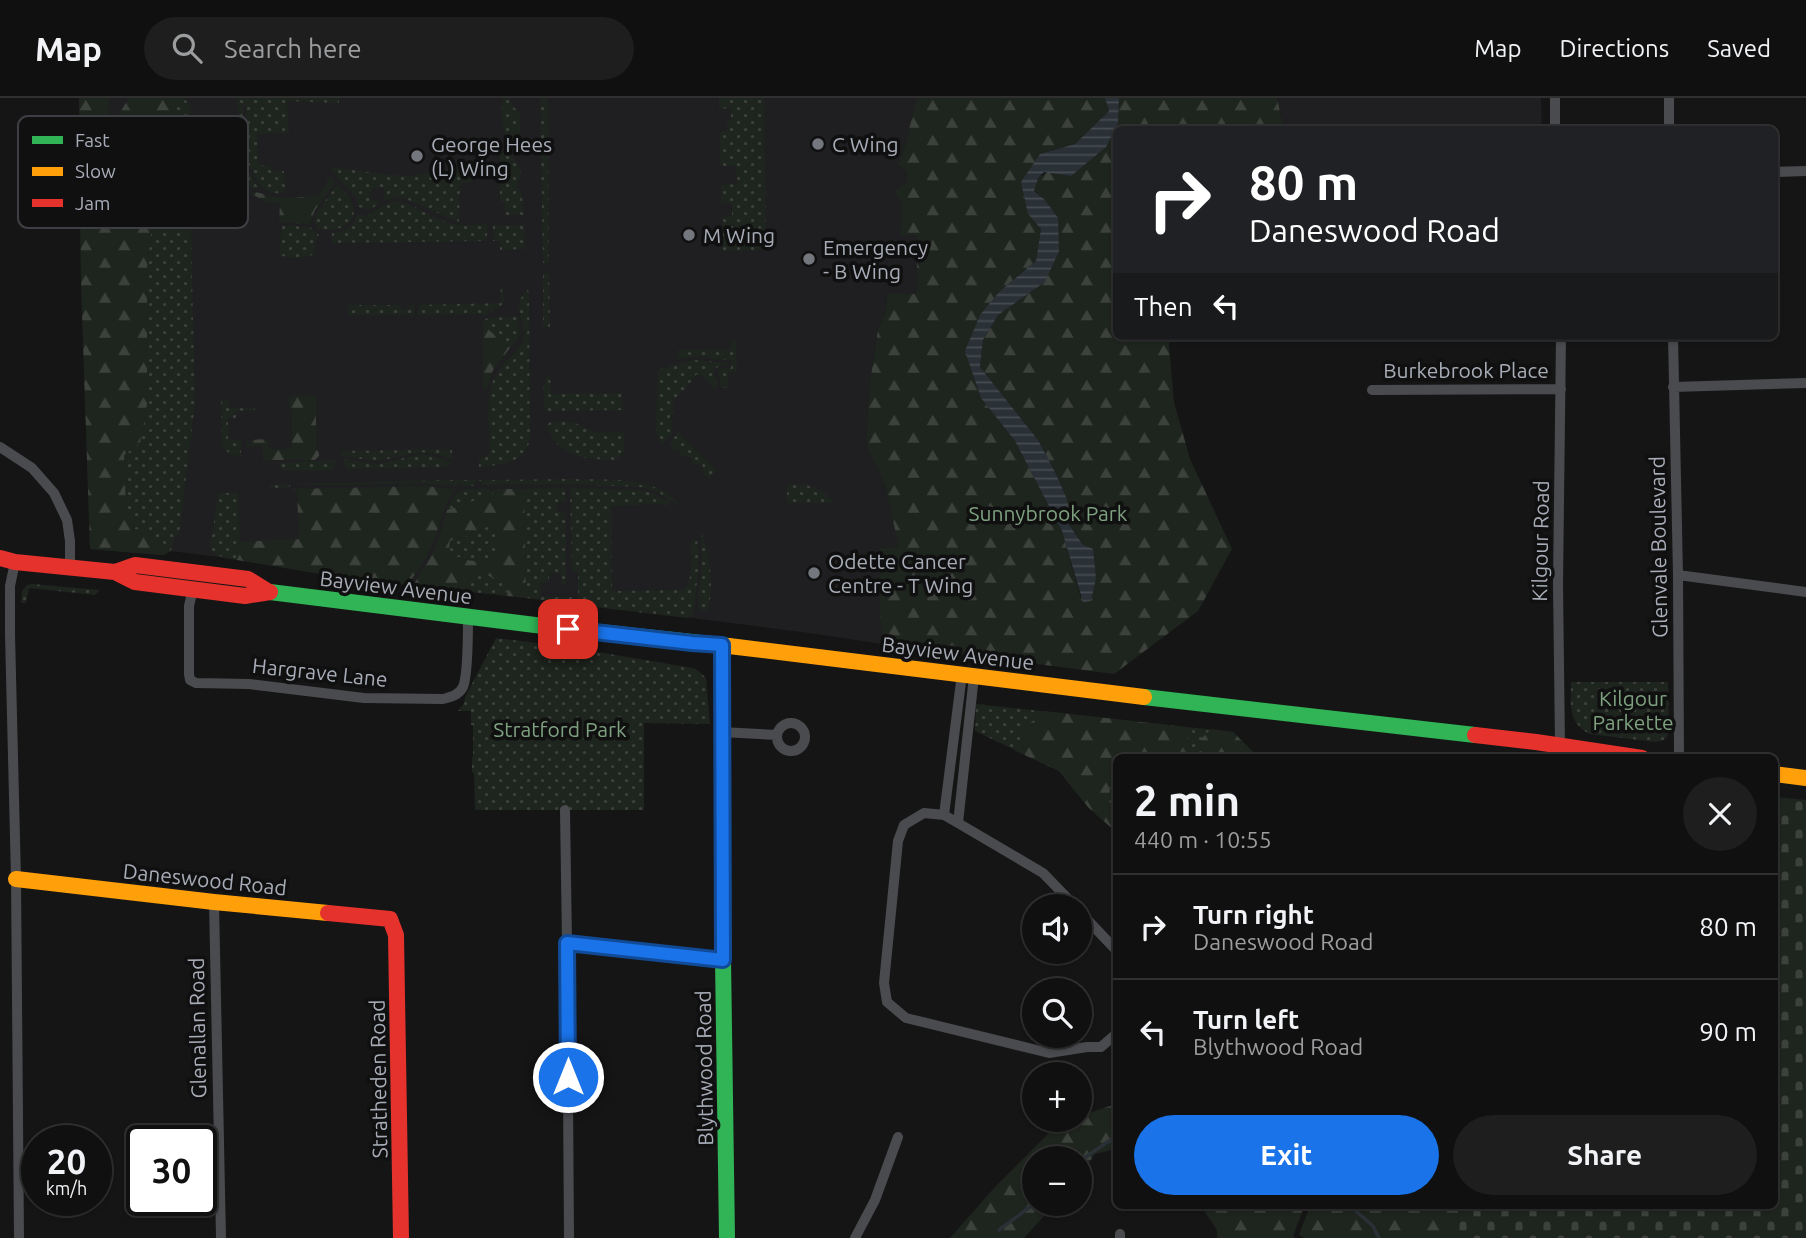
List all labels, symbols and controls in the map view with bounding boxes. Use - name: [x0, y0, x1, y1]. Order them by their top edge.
- search box: [144, 17, 634, 80]
- icon: search: [168, 29, 206, 67]
- text: Map: [35, 30, 102, 67]
- text: Search here: [224, 34, 362, 63]
- text: Map: [1474, 35, 1521, 62]
- text: Directions: [1559, 35, 1669, 62]
- text: Saved: [1707, 35, 1771, 62]
- legend: [18, 116, 248, 228]
- text: Fast: [75, 129, 110, 151]
- place label: George Hees (L) Wing: [431, 132, 552, 180]
- place label: C Wing: [832, 132, 899, 156]
- marker: C Wing: [810, 136, 826, 152]
- marker: George Hees (L) Wing: [409, 148, 425, 164]
- icon: right: [1134, 154, 1225, 245]
- text: 80 m: [1249, 154, 1358, 209]
- text: Slow: [75, 160, 116, 182]
- text: Jam: [75, 192, 111, 214]
- text: Daneswood Road: [1249, 212, 1500, 248]
- place label: M Wing: [703, 223, 775, 247]
- marker: M Wing: [681, 227, 697, 243]
- place label: Emergency - B Wing: [823, 235, 928, 283]
- marker: Emergency - B Wing: [801, 251, 817, 267]
- icon: left: [1207, 287, 1245, 325]
- text: Then: [1134, 292, 1193, 321]
- street label: Burkebrook Place: [1383, 358, 1549, 382]
- street label: Glenvale Boulevard: [1644, 456, 1672, 638]
- street label: Kilgour Road: [1527, 480, 1553, 602]
- park label: Sunnybrook Park: [969, 501, 1128, 525]
- place label: Odette Cancer Centre - T Wing: [828, 549, 973, 597]
- marker: Odette Cancer Centre - T Wing: [806, 565, 822, 581]
- street label: Bayview Avenue: [318, 566, 474, 608]
- pin: [538, 599, 598, 659]
- icon: arrive: [549, 610, 587, 648]
- street label: Bayview Avenue: [880, 632, 1036, 674]
- street label: Hargrave Lane: [251, 653, 389, 691]
- park label: Kilgour Parkette: [1592, 686, 1674, 734]
- park label: Stratford Park: [493, 717, 627, 741]
- text: 2 min: [1134, 777, 1240, 824]
- button: close: [1683, 777, 1757, 851]
- text: 440 m · 10:55: [1134, 827, 1272, 852]
- street label: Daneswood Road: [122, 858, 288, 900]
- map controls: [1022, 894, 1092, 1216]
- button: sound: [1022, 894, 1092, 964]
- text: Turn right: [1193, 900, 1314, 929]
- icon: right: [1134, 908, 1172, 946]
- text: 80 m: [1699, 912, 1757, 941]
- text: Daneswood Road: [1193, 929, 1373, 954]
- street label: Glenallan Road: [184, 957, 210, 1099]
- button: search: [1022, 978, 1092, 1048]
- street label: Blythwood Road: [691, 990, 717, 1146]
- street label: Stratheden Road: [365, 999, 391, 1159]
- text: Turn left: [1193, 1005, 1299, 1034]
- icon: left: [1134, 1013, 1172, 1051]
- text: 90 m: [1699, 1017, 1757, 1046]
- text: Blythwood Road: [1193, 1034, 1363, 1059]
- position arrow: [531, 1040, 605, 1114]
- button: +: [1022, 1062, 1092, 1132]
- button: Exit: [1134, 1115, 1439, 1195]
- button: Share: [1453, 1115, 1757, 1195]
- speed limit sign: 30: [126, 1125, 217, 1216]
- text: 20: [47, 1141, 86, 1181]
- button: −: [1022, 1146, 1092, 1216]
- text: km/h: [46, 1178, 87, 1198]

